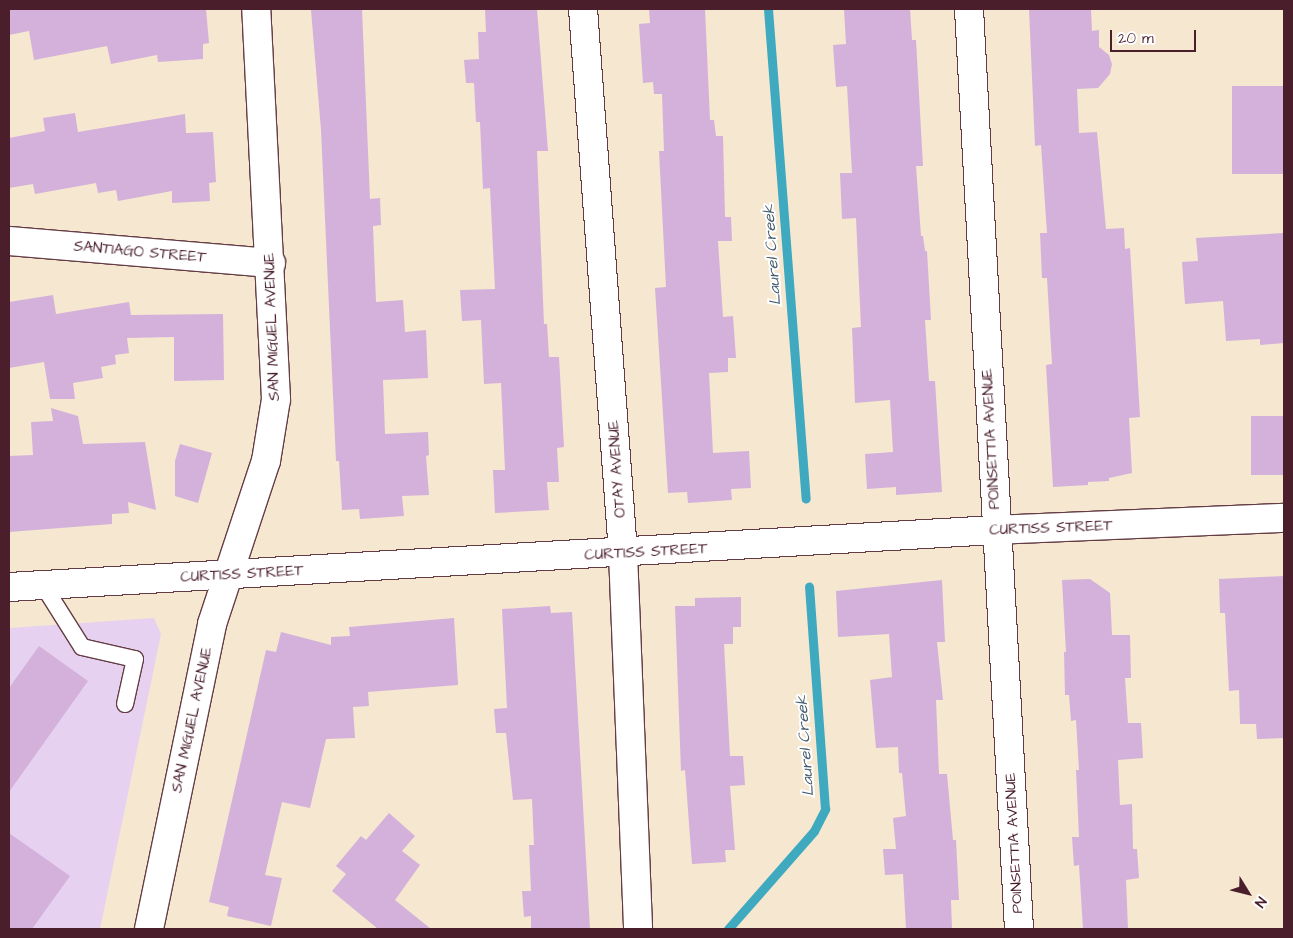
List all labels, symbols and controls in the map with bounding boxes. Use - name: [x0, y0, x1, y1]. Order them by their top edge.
- scale bar: [1113, 20, 1199, 52]
- text: 20 m: [1118, 28, 1154, 49]
- water label: Laurel Creek: [759, 204, 785, 306]
- street label: SANTIAGO STREET: [73, 237, 207, 267]
- street label: SAN MIGUEL AVENUE: [260, 253, 284, 401]
- street label: POINSETTIA AVENUE: [978, 368, 1004, 510]
- street label: OTAY AVENUE: [605, 420, 629, 518]
- street label: CURTISS STREET: [989, 517, 1113, 539]
- street label: CURTISS STREET: [584, 540, 708, 564]
- street label: CURTISS STREET: [180, 562, 304, 586]
- street label: SAN MIGUEL AVENUE: [168, 646, 216, 794]
- water label: Laurel Creek: [792, 695, 818, 797]
- street label: POINSETTIA AVENUE: [1001, 772, 1027, 914]
- north arrow: [1223, 868, 1273, 918]
- text: N: [1249, 892, 1271, 911]

